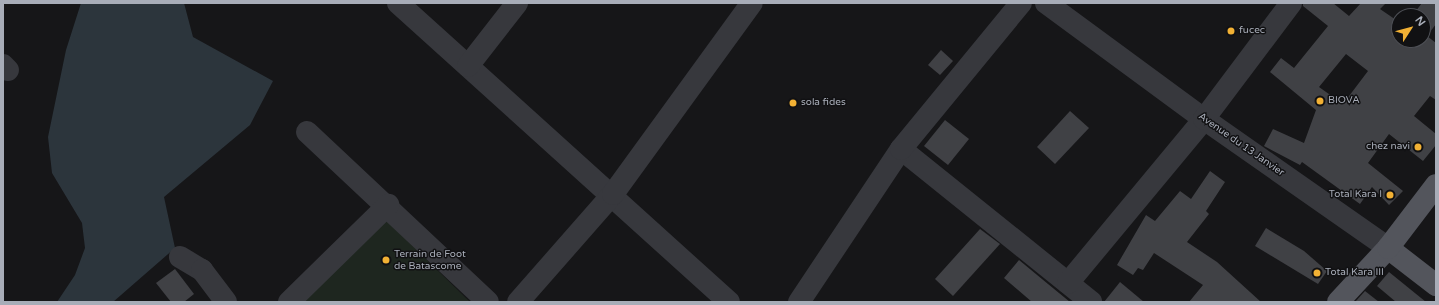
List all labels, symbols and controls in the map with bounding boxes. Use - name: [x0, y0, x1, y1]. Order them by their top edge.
- north arrow: [1391, 8, 1431, 48]
- text: N: [1412, 14, 1428, 29]
- place label: fucec: [1239, 25, 1265, 37]
- marker: fucec: [1226, 26, 1236, 36]
- place label: BIOVA: [1328, 95, 1360, 107]
- marker: BIOVA: [1315, 96, 1325, 106]
- place label: sola fides: [801, 97, 846, 109]
- marker: sola fides: [788, 98, 798, 108]
- street label: Avenue du 13 Janvier: [1196, 111, 1286, 179]
- place label: chez navi: [1366, 141, 1410, 153]
- marker: chez navi: [1413, 142, 1423, 152]
- place label: Total Kara I: [1329, 189, 1382, 201]
- marker: Total Kara I: [1385, 190, 1395, 200]
- place label: Terrain de Foot de Batascome: [394, 248, 466, 272]
- marker: Terrain de Foot de Batascome: [381, 255, 391, 265]
- place label: Total Kara III: [1325, 267, 1384, 279]
- marker: Total Kara III: [1312, 268, 1322, 278]

